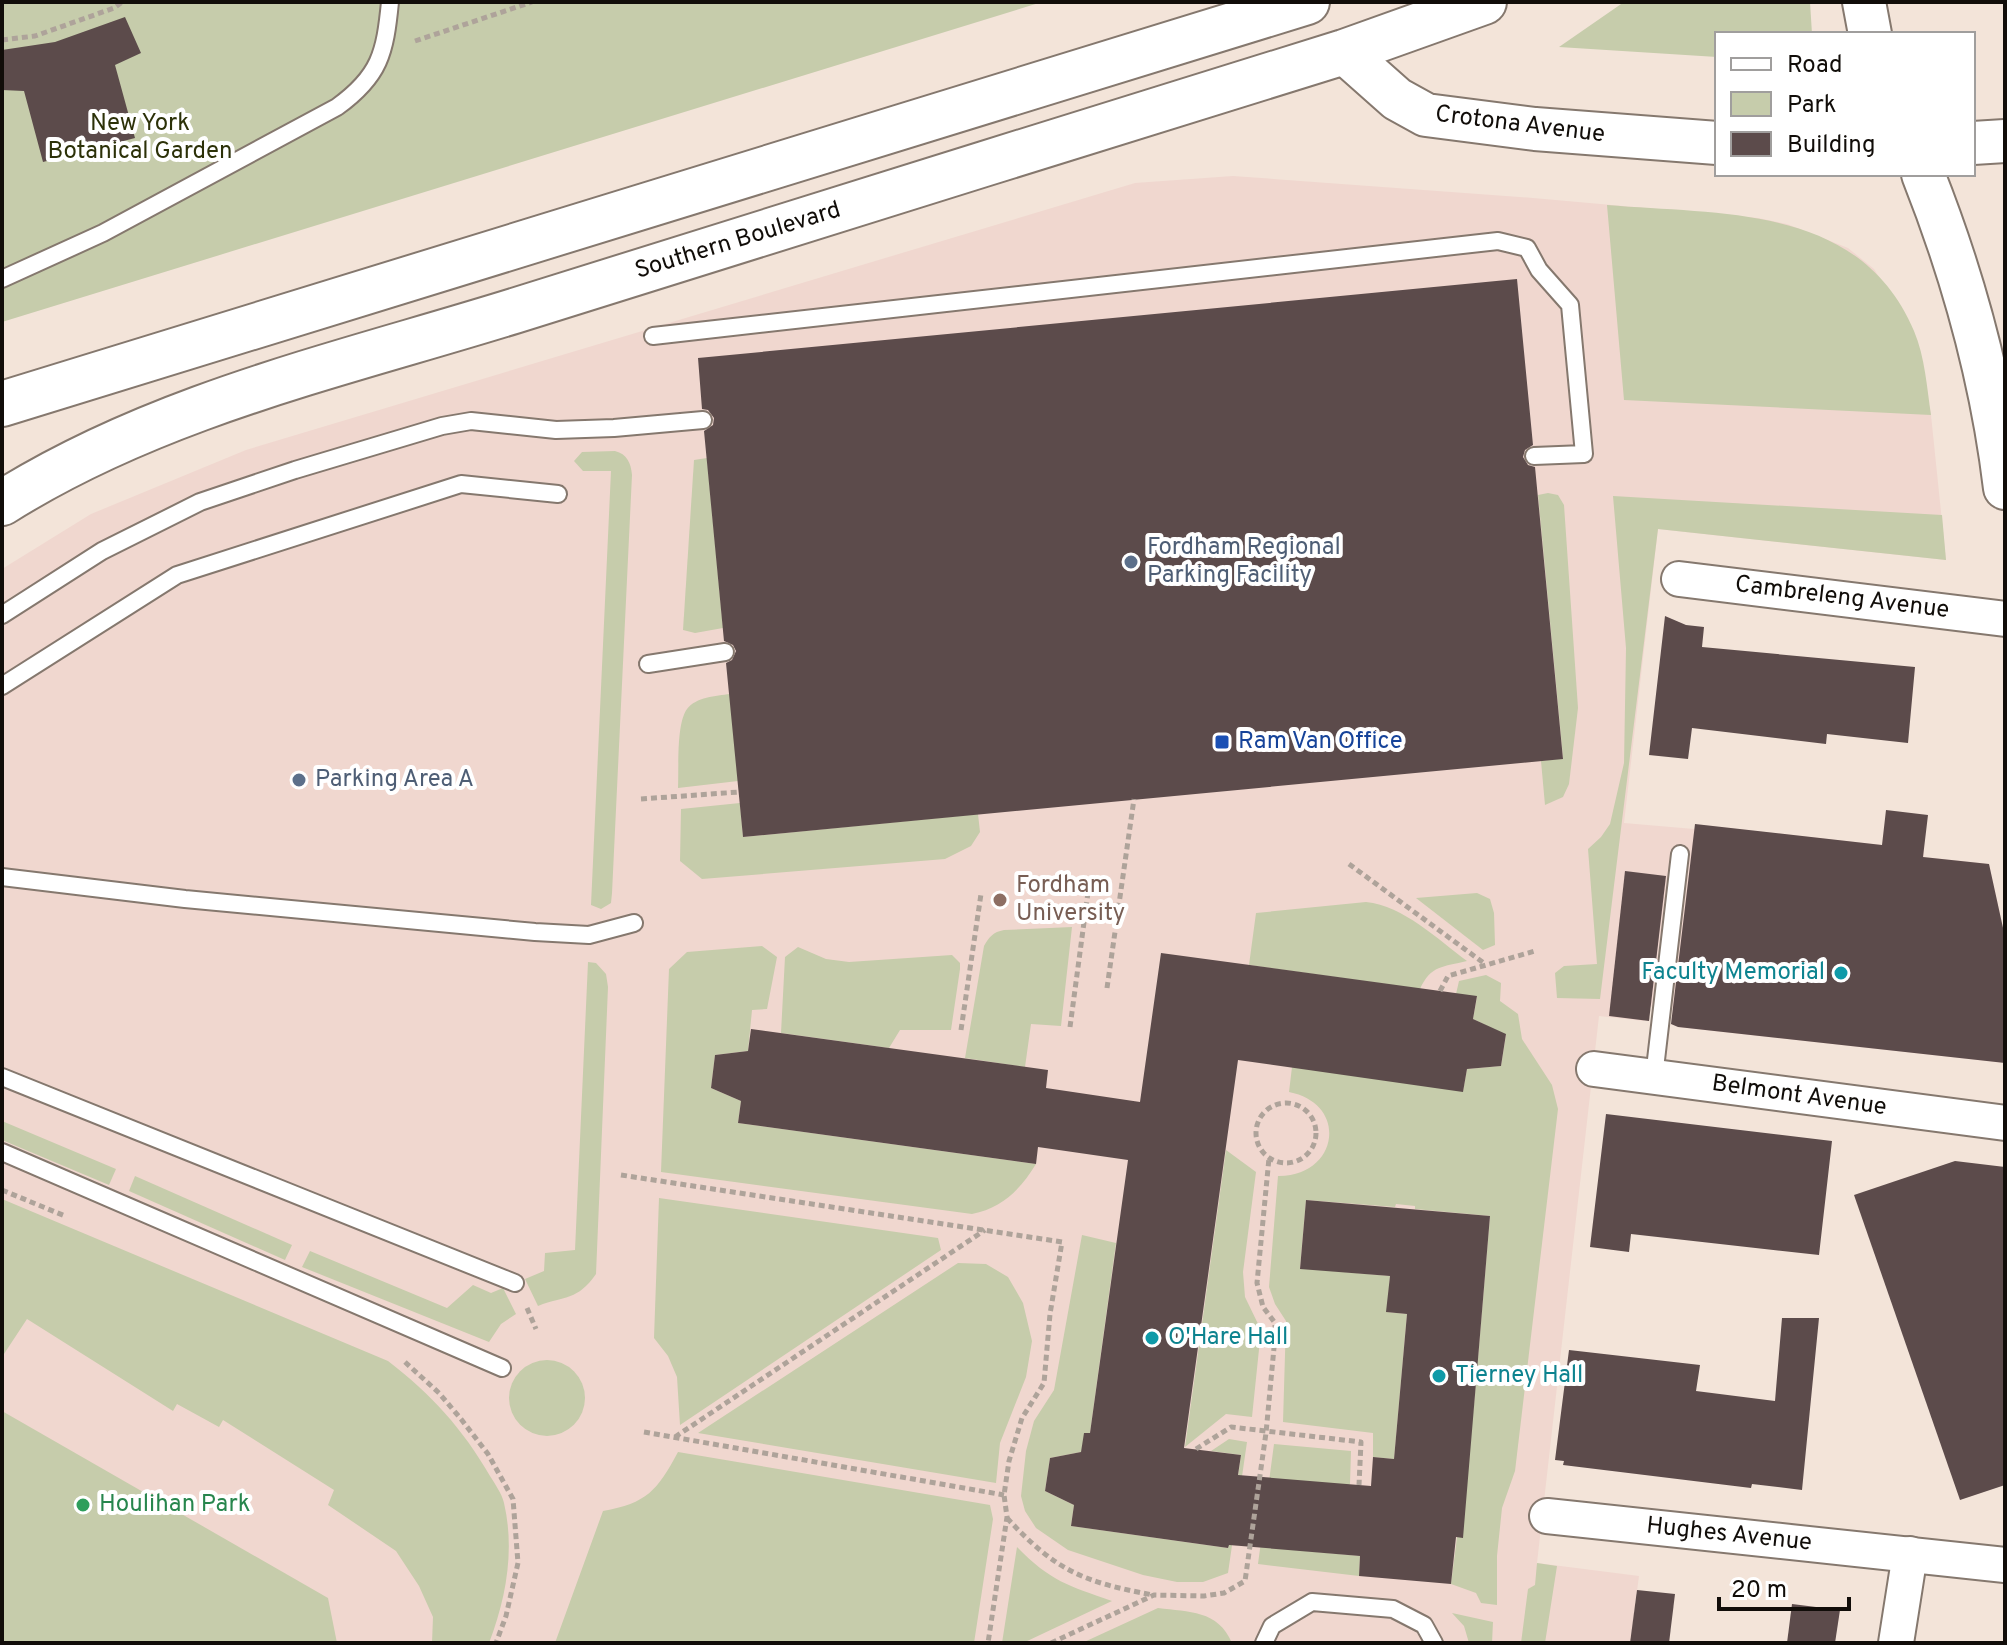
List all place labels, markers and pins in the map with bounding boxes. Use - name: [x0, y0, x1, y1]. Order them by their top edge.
- place label: Fordham Regional Parking Facility: [1147, 533, 1341, 591]
- marker: Fordham Regional Parking Facility: [1122, 553, 1140, 571]
- place label: Ram Van Office: [1238, 727, 1403, 757]
- marker: Ram Van Office: [1213, 733, 1231, 751]
- place label: Parking Area A: [315, 765, 474, 795]
- marker: Parking Area A: [290, 771, 308, 789]
- place label: Fordham University: [1016, 871, 1125, 929]
- marker: Fordham University: [991, 891, 1009, 909]
- place label: Faculty Memorial: [1641, 958, 1825, 988]
- marker: Faculty Memorial: [1832, 964, 1850, 982]
- place label: O'Hare Hall: [1168, 1323, 1288, 1353]
- marker: O'Hare Hall: [1143, 1329, 1161, 1347]
- place label: Tierney Hall: [1455, 1361, 1583, 1391]
- marker: Tierney Hall: [1430, 1367, 1448, 1385]
- place label: Houlihan Park: [99, 1490, 250, 1520]
- marker: Houlihan Park: [74, 1496, 92, 1514]

